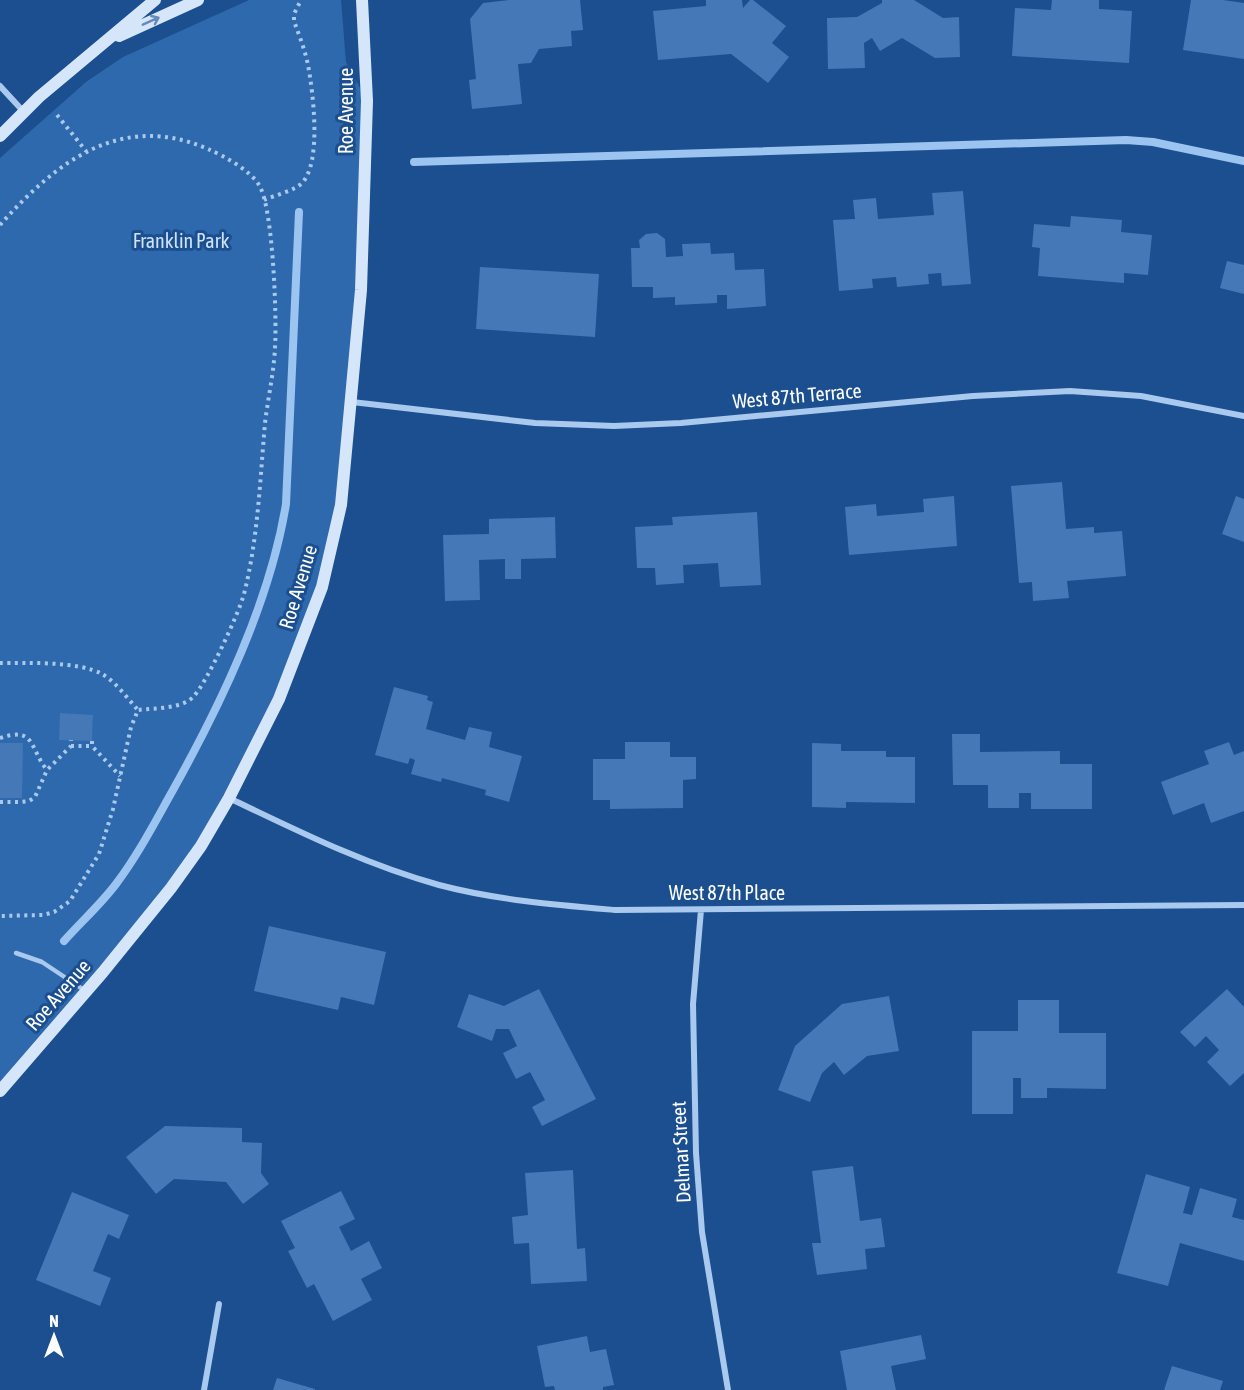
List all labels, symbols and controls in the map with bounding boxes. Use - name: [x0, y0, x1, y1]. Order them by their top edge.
- one-way arrow: [142, 15, 160, 27]
- street label: Roe Avenue: [334, 68, 357, 154]
- park label: Franklin Park: [133, 229, 230, 252]
- street label: West 87th Terrace: [732, 378, 862, 413]
- street label: Roe Avenue: [274, 542, 321, 632]
- street label: West 87th Place: [669, 881, 785, 904]
- street label: Roe Avenue: [21, 954, 95, 1035]
- street label: Delmar Street: [666, 1100, 695, 1203]
- north arrow: [24, 1306, 84, 1366]
- text: N: [49, 1312, 59, 1330]

